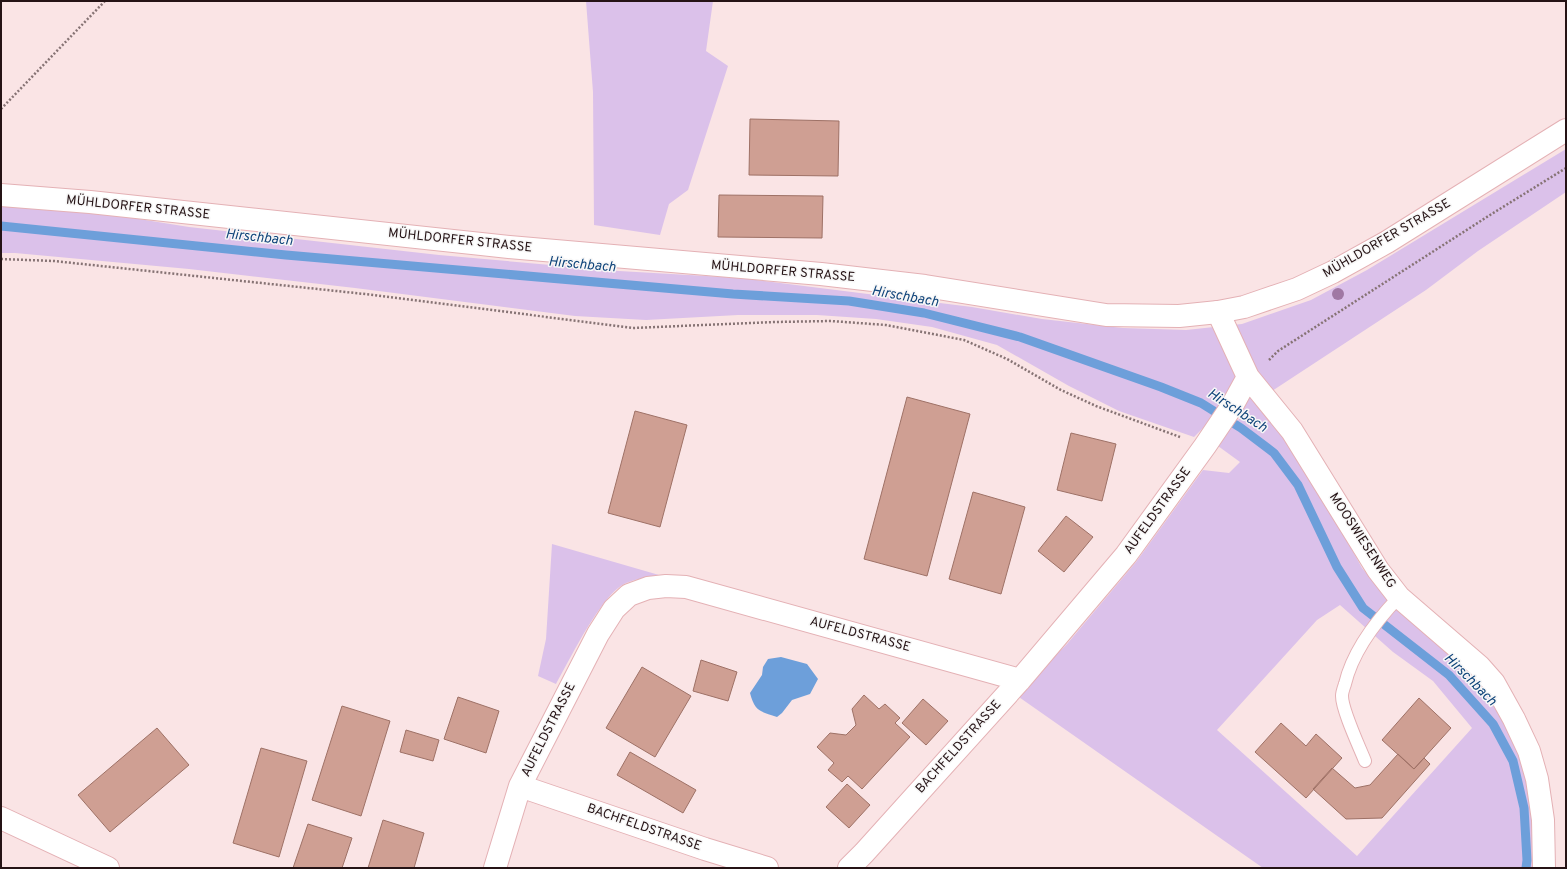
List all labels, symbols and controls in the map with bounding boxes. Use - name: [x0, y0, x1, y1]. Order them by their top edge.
- street label: MÜHLDORFER STRASSE: [65, 190, 211, 224]
- street label: MÜHLDORFER STRASSE: [1319, 194, 1454, 282]
- street label: MÜHLDORFER STRASSE: [387, 223, 533, 257]
- water label: Hirschbach: [224, 226, 294, 250]
- water label: Hirschbach: [547, 254, 617, 276]
- street label: MÜHLDORFER STRASSE: [710, 256, 856, 286]
- water label: Hirschbach: [870, 283, 940, 311]
- water label: Hirschbach: [1204, 385, 1270, 437]
- street label: AUFELDSTRASSE: [1121, 464, 1195, 558]
- street label: MOOSWIESENWEG: [1325, 490, 1399, 592]
- street label: AUFELDSTRASSE: [808, 614, 912, 656]
- water label: Hirschbach: [1440, 650, 1500, 710]
- street label: AUFELDSTRASSE: [518, 680, 580, 780]
- street label: BACHFELDSTRASSE: [913, 697, 1005, 797]
- street label: BACHFELDSTRASSE: [585, 801, 703, 855]

